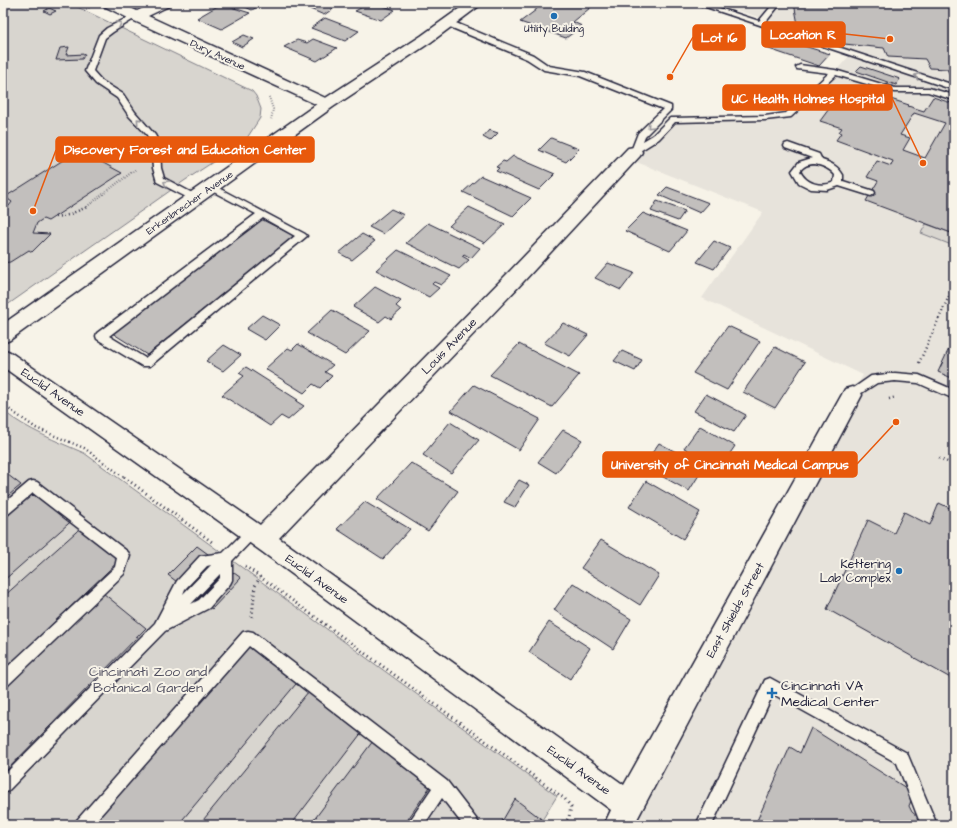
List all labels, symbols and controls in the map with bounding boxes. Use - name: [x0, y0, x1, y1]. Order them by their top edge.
- marker: Utility Building: [549, 11, 559, 21]
- one-way arrow: [115, 22, 123, 29]
- place label: Utility Building: [524, 22, 584, 37]
- callout: Location R: [762, 22, 845, 47]
- callout: Lot 16: [693, 25, 745, 50]
- text: Location R: [770, 26, 836, 44]
- text: Lot 16: [701, 29, 738, 47]
- street label: Dury Avenue: [187, 36, 248, 75]
- one-way arrow: [914, 72, 921, 80]
- callout: UC Health Holmes Hospital: [723, 85, 892, 110]
- text: UC Health Holmes Hospital: [730, 90, 885, 109]
- one-way arrow: [137, 119, 144, 126]
- one-way arrow: [647, 121, 655, 129]
- callout: Discovery Forest and Education Center: [56, 137, 314, 162]
- text: Discovery Forest and Education Center: [64, 141, 307, 160]
- street label: Erkenbrecher Avenue: [143, 167, 236, 238]
- one-way arrow: [163, 181, 170, 188]
- street label: Louis Avenue: [418, 314, 481, 378]
- street label: Euclid Avenue: [17, 364, 88, 421]
- callout: University of Cincinnati Medical Campus: [603, 452, 857, 477]
- text: University of Cincinnati Medical Campus: [610, 456, 849, 475]
- street label: Euclid Avenue: [282, 551, 352, 608]
- place label: Kettering Lab Complex: [820, 556, 891, 587]
- street label: East Shields Street: [702, 559, 769, 661]
- marker: Kettering Lab Complex: [894, 566, 904, 576]
- park label: Cincinnati Zoo and Botanical Garden: [89, 662, 207, 698]
- place label: Cincinnati VA Medical Center: [781, 676, 879, 712]
- marker: Cincinnati VA Medical Center: [766, 687, 778, 699]
- street label: Euclid Avenue: [544, 742, 614, 799]

